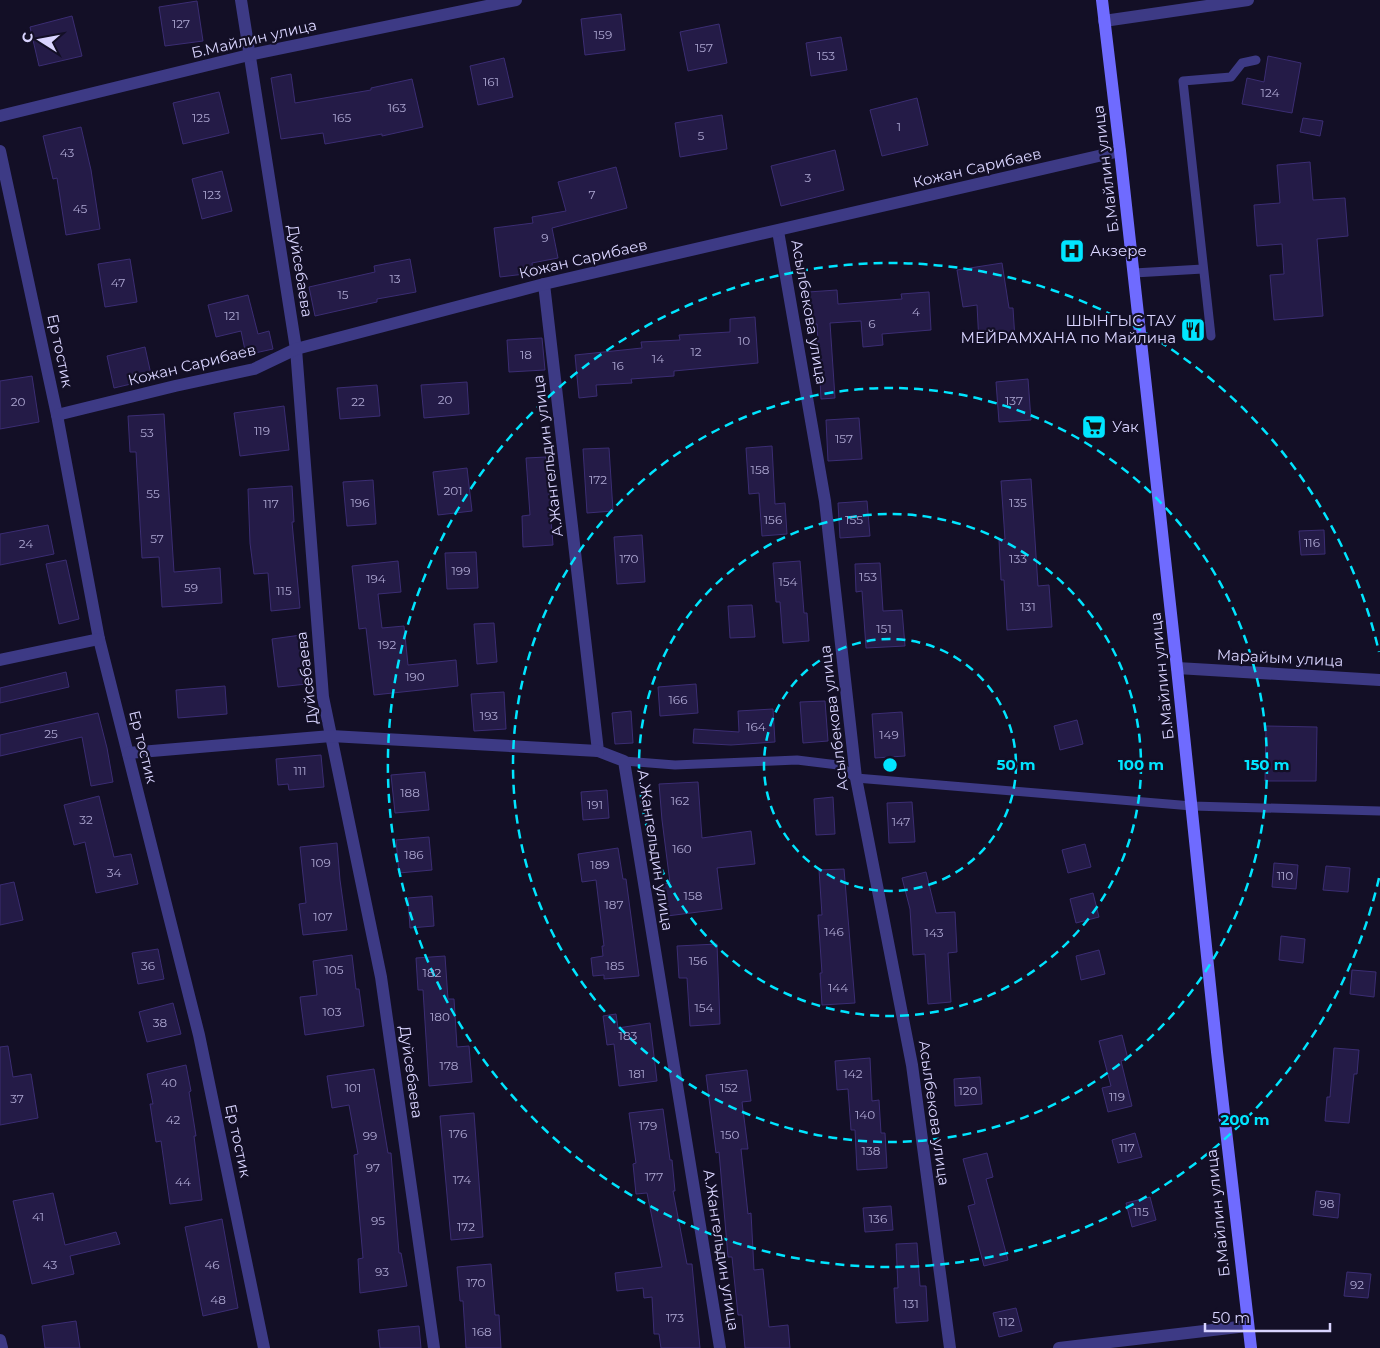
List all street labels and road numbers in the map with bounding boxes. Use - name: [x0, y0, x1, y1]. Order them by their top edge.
- street label: Б.Майлин улица: [189, 15, 319, 62]
- street label: Б.Майлин улица: [1088, 104, 1123, 234]
- street label: Кожан Сарибаев: [911, 143, 1043, 192]
- street label: Дуйсебаева: [284, 223, 317, 319]
- street label: Кожан Сарибаев: [517, 234, 649, 283]
- street label: Асылбекова улица: [787, 238, 832, 386]
- street label: Ер тостик: [43, 312, 78, 390]
- street label: Кожан Сарибаев: [126, 339, 258, 390]
- street label: А.Жангельдин улица: [528, 374, 567, 538]
- street label: Б.Майлин улица: [1145, 611, 1178, 741]
- street label: Дуйсебаева: [291, 631, 322, 726]
- street label: Асылбекова улица: [815, 644, 852, 792]
- street label: Марайым улица: [1216, 645, 1344, 670]
- street label: Ер тостик: [125, 708, 162, 786]
- street label: А.Жангельдин улица: [633, 768, 678, 932]
- street label: Дуйсебаева: [396, 1024, 427, 1119]
- street label: Асылбекова улица: [915, 1039, 954, 1187]
- street label: Ер тостик: [221, 1102, 256, 1180]
- street label: Б.Майлин улица: [1201, 1148, 1234, 1278]
- street label: А.Жангельдин улица: [699, 1168, 744, 1332]

